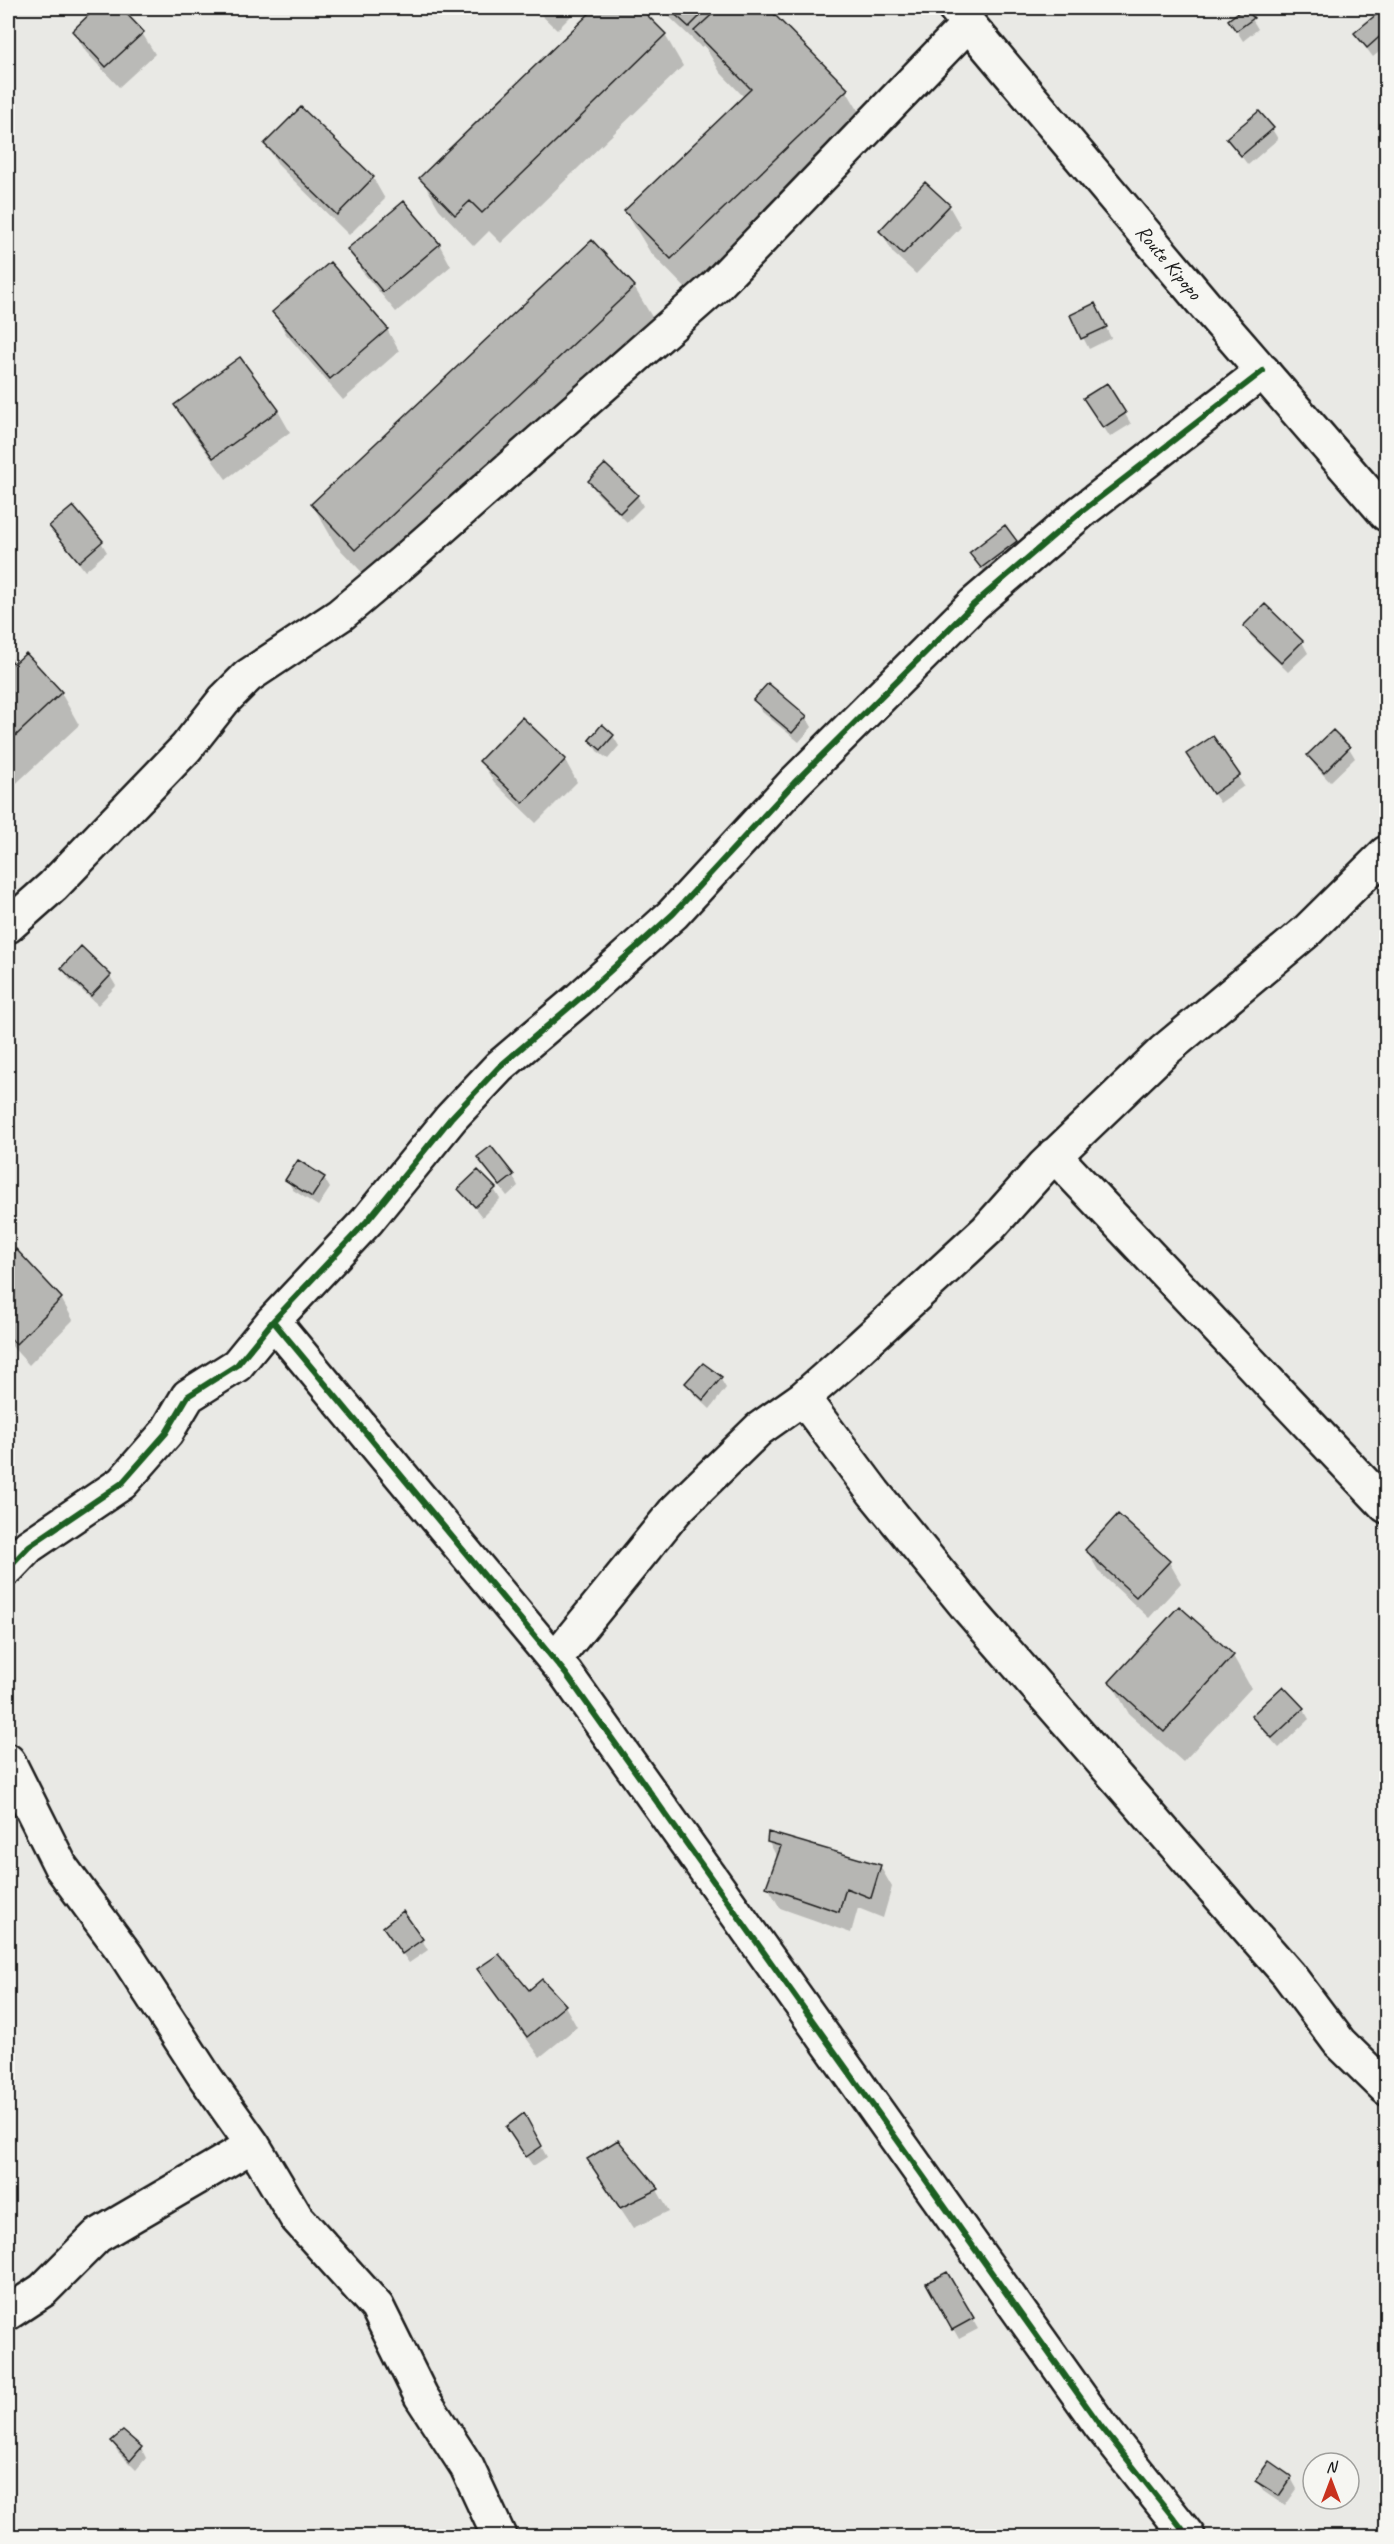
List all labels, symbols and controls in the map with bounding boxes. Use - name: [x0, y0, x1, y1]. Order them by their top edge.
- street label: Route Kipopo: [1130, 219, 1209, 306]
- north arrow: [1301, 2451, 1361, 2511]
- text: N: [1326, 2457, 1339, 2477]

